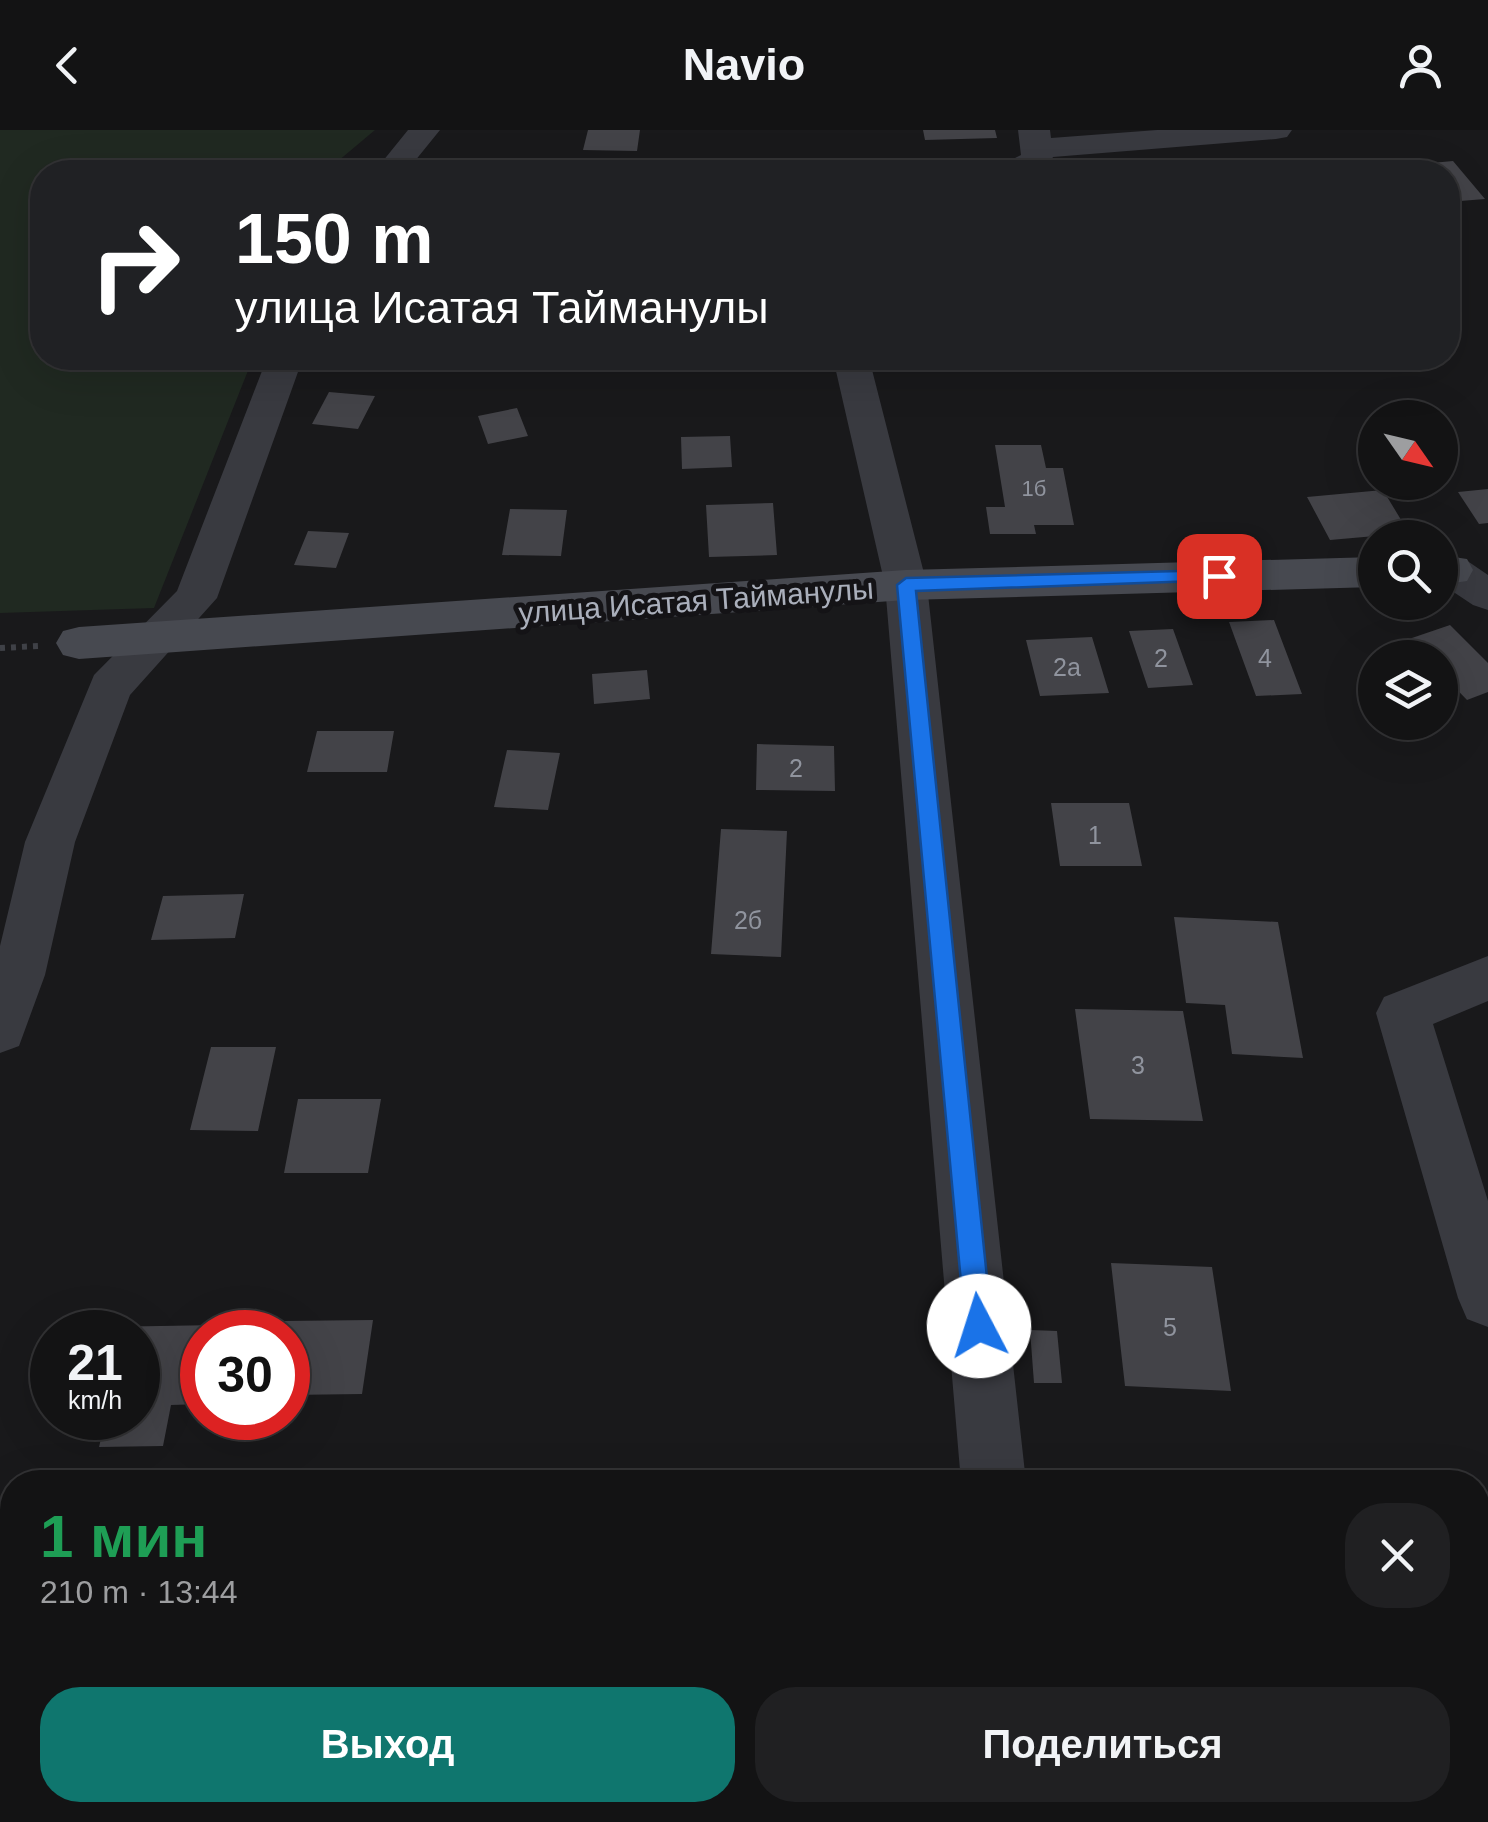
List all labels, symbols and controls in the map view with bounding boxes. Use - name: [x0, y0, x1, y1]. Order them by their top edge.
- icon: back: [40, 38, 95, 93]
- icon: person: [1393, 38, 1448, 93]
- text: Navio: [683, 39, 805, 90]
- icon: right: [70, 200, 200, 330]
- text: 150 m: [235, 200, 433, 278]
- text: улица Исатая Тайманулы: [235, 282, 769, 333]
- north arrow: [1358, 400, 1458, 500]
- map controls: [1358, 400, 1458, 740]
- house number: 1б: [1022, 476, 1046, 501]
- button: search: [1358, 520, 1458, 620]
- pin: [1177, 534, 1262, 619]
- icon: arrive: [1192, 549, 1247, 604]
- street label: улица Исатая Тайманулы: [517, 572, 875, 629]
- button: layers: [1358, 640, 1458, 740]
- house number: 2: [1154, 644, 1168, 672]
- house number: 4: [1258, 644, 1272, 672]
- house number: 2а: [1053, 653, 1081, 681]
- house number: 2: [789, 754, 803, 782]
- house number: 1: [1088, 821, 1102, 849]
- house number: 2б: [734, 906, 762, 934]
- house number: 3: [1131, 1051, 1145, 1079]
- position arrow: [927, 1274, 1031, 1378]
- speed limit sign: 30: [180, 1310, 310, 1440]
- house number: 5: [1163, 1313, 1177, 1341]
- text: 21: [67, 1335, 123, 1391]
- text: km/h: [68, 1386, 122, 1414]
- text: 1 мин: [40, 1503, 208, 1570]
- button: close: [1345, 1503, 1450, 1608]
- text: 210 m · 13:44: [40, 1574, 237, 1610]
- button: Выход: [40, 1687, 735, 1802]
- button: Поделиться: [755, 1687, 1450, 1802]

